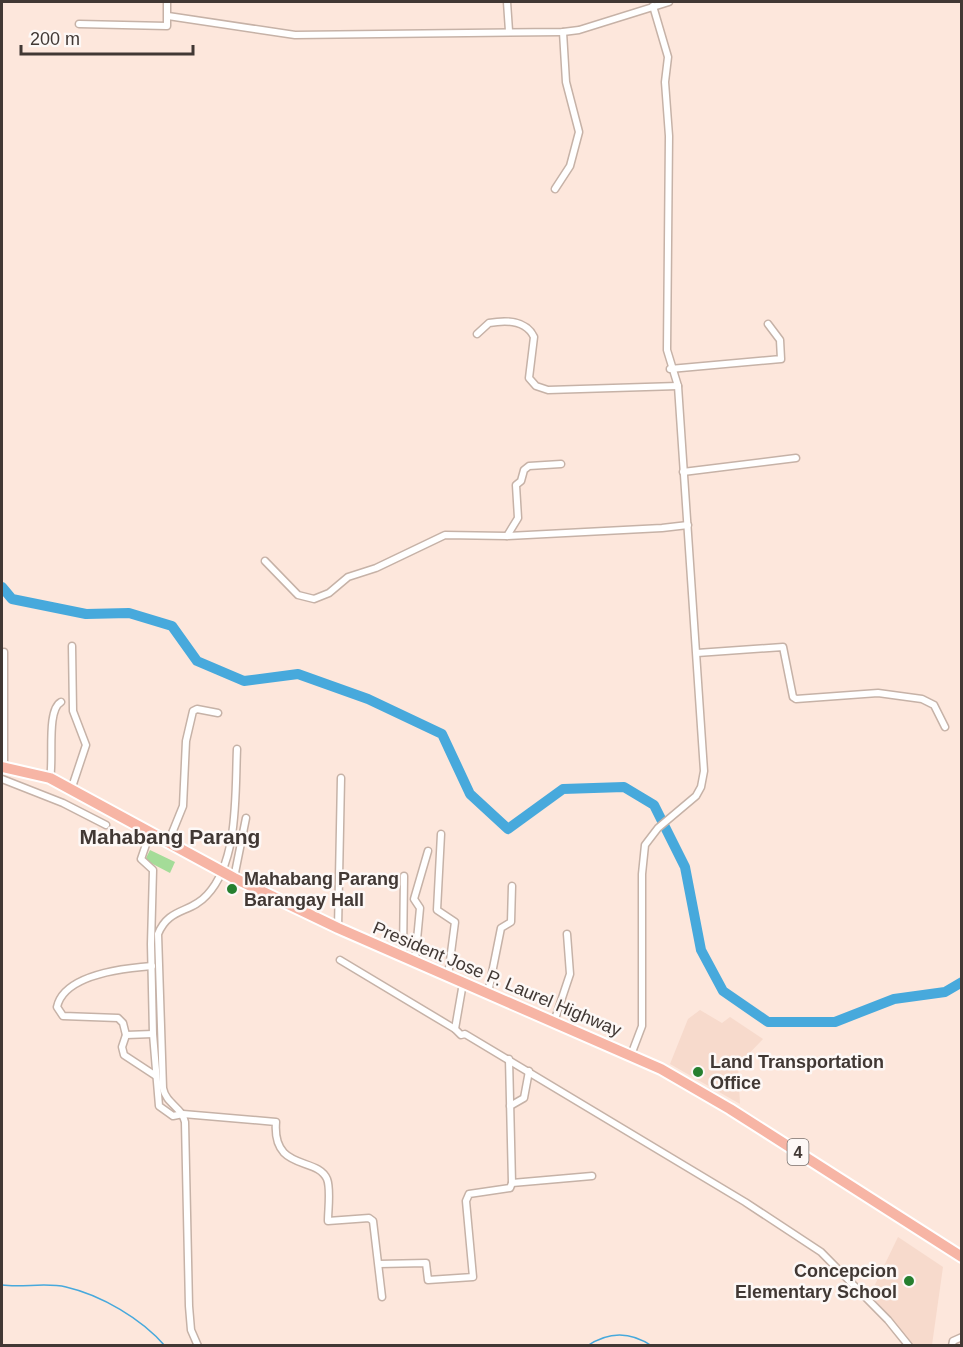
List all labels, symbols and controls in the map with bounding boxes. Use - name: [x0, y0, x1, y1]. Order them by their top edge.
- scale bar: [21, 18, 194, 56]
- text: 200 m: [30, 29, 80, 49]
- district label: Mahabang Parang: [80, 825, 260, 848]
- place label: Mahabang Parang Barangay Hall: [244, 869, 399, 910]
- marker: Mahabang Parang Barangay Hall: [225, 882, 239, 896]
- street label: President Jose P. Laurel Highway: [370, 917, 624, 1041]
- place label: Land Transportation Office: [710, 1052, 884, 1093]
- marker: Land Transportation Office: [691, 1065, 705, 1079]
- road number: 4: [788, 1139, 808, 1165]
- place label: Concepcion Elementary School: [735, 1261, 897, 1302]
- marker: Concepcion Elementary School: [902, 1274, 916, 1288]

